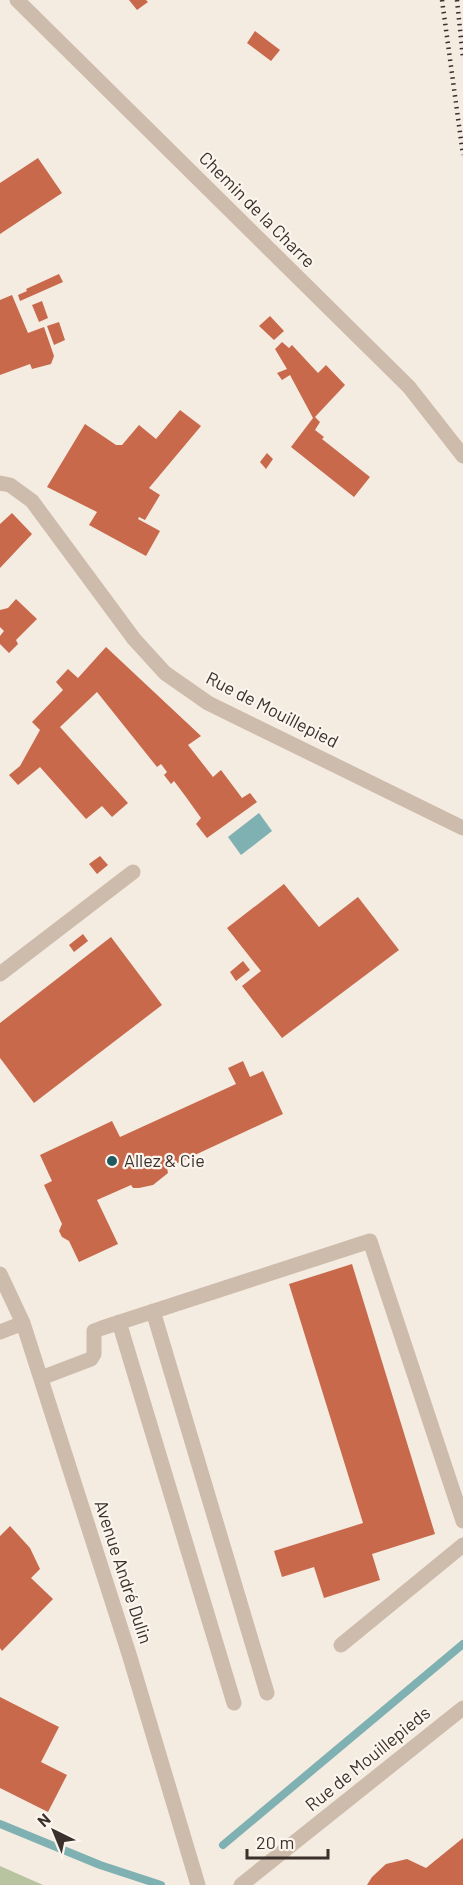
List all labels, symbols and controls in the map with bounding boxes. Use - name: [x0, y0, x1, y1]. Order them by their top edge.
- street label: Chemin de la Charre: [195, 147, 320, 272]
- street label: Rue de Mouillepied: [203, 666, 342, 752]
- place label: Allez & Cie: [124, 1149, 205, 1171]
- marker: Allez & Cie: [105, 1154, 119, 1168]
- street label: Avenue André Dulin: [90, 1497, 158, 1646]
- street label: Rue de Mouillepieds: [300, 1701, 434, 1815]
- north arrow: [24, 1801, 84, 1861]
- text: N: [33, 1809, 54, 1830]
- scale bar: [247, 1822, 328, 1860]
- text: 20 m: [256, 1831, 294, 1853]

